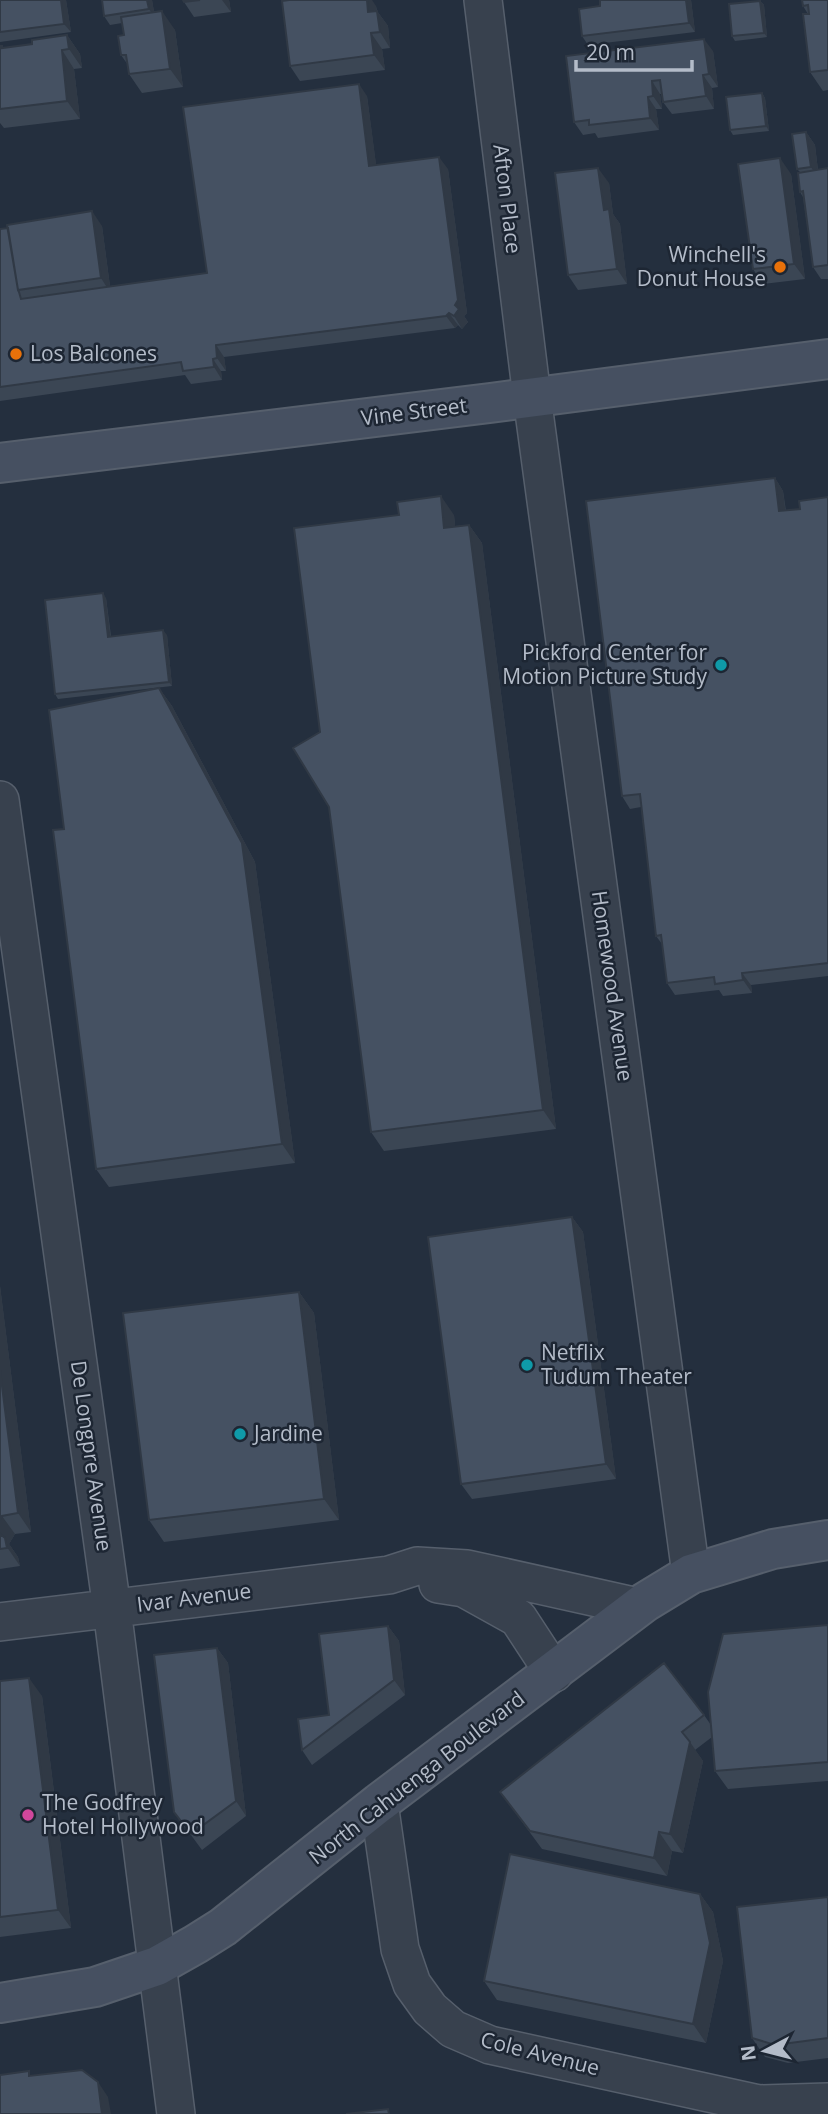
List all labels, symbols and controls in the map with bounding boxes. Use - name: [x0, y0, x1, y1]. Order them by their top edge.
- scale bar: [576, 28, 692, 72]
- text: 20 m: [586, 38, 635, 66]
- street label: Afton Place: [487, 142, 529, 255]
- place label: Winchell's Donut House: [637, 240, 766, 292]
- marker: Winchell's Donut House: [772, 259, 788, 275]
- place label: Los Balcones: [30, 339, 157, 367]
- marker: Los Balcones: [8, 346, 24, 362]
- street label: Vine Street: [359, 391, 468, 431]
- place label: Pickford Center for Motion Picture Study: [502, 638, 707, 690]
- marker: Pickford Center for Motion Picture Study: [713, 657, 729, 673]
- street label: Homewood Avenue: [586, 889, 640, 1083]
- place label: Netflix Tudum Theater: [541, 1338, 692, 1390]
- marker: Netflix Tudum Theater: [519, 1357, 535, 1373]
- street label: De Longpre Avenue: [65, 1359, 119, 1553]
- place label: Jardine: [252, 1419, 323, 1447]
- marker: Jardine: [232, 1426, 248, 1442]
- street label: Ivar Avenue: [135, 1576, 253, 1618]
- street label: North Cahuenga Boulevard: [303, 1684, 530, 1870]
- place label: The Godfrey Hotel Hollywood: [42, 1788, 204, 1840]
- marker: The Godfrey Hotel Hollywood: [20, 1807, 36, 1823]
- north arrow: [730, 2016, 800, 2086]
- street label: Cole Avenue: [478, 2025, 603, 2081]
- text: N: [734, 2044, 762, 2062]

